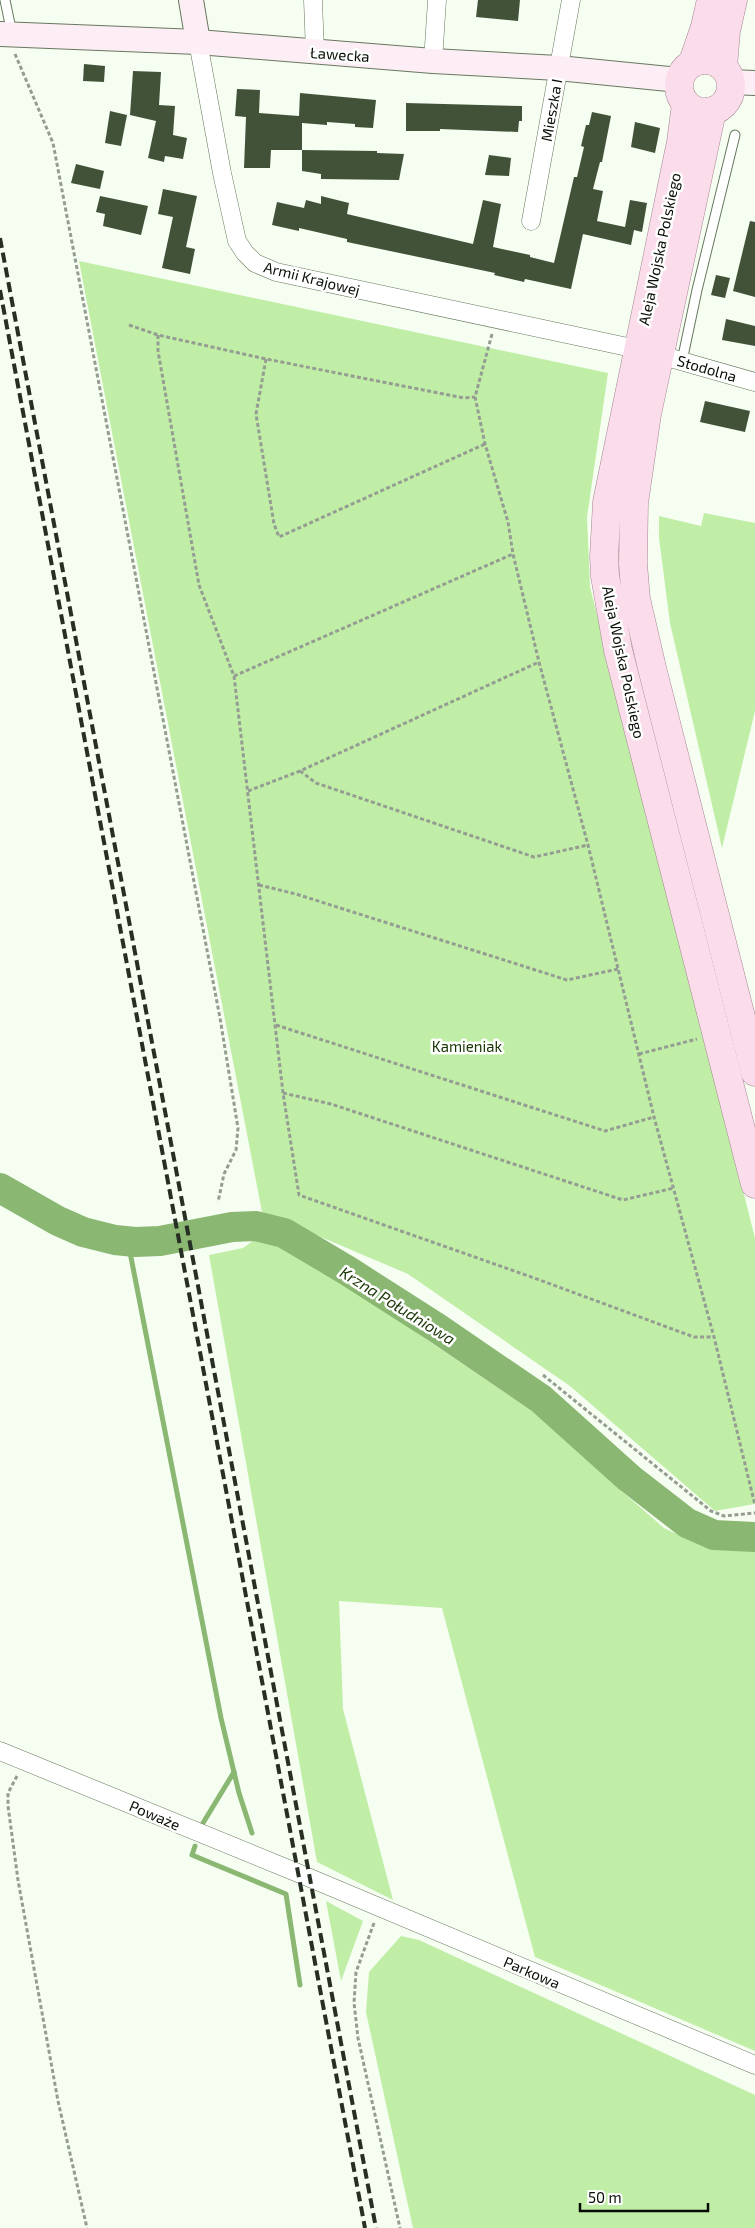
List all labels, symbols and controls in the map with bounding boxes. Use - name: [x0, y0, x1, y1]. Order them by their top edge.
- street label: Ławecka: [310, 43, 370, 65]
- street label: Mieszka I: [537, 77, 565, 143]
- street label: Aleja Wojska Polskiego: [634, 171, 685, 327]
- street label: Armii Krajowej: [262, 257, 362, 300]
- street label: Stodolna: [675, 351, 739, 385]
- street label: Aleja Wojska Polskiego: [598, 584, 649, 740]
- park label: Kamieniak: [432, 1037, 503, 1055]
- water label: Krzna Południowa: [337, 1262, 459, 1348]
- street label: Poważe: [127, 1796, 183, 1834]
- street label: Parkowa: [501, 1952, 563, 1992]
- scale bar: [580, 2180, 708, 2212]
- text: 50 m: [588, 2188, 622, 2206]

